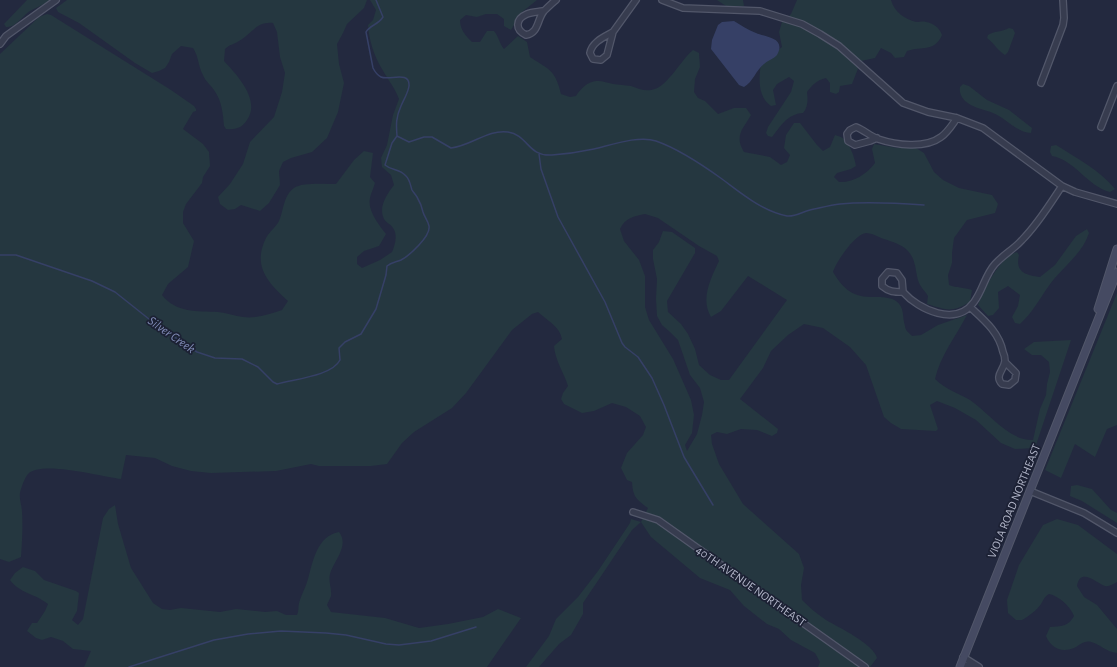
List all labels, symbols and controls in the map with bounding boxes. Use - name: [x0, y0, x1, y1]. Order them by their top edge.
- water label: Silver Creek: [145, 314, 197, 356]
- street label: VIOLA ROAD NORTHEAST: [986, 442, 1042, 560]
- street label: 40TH AVENUE NORTHEAST: [694, 544, 808, 629]

